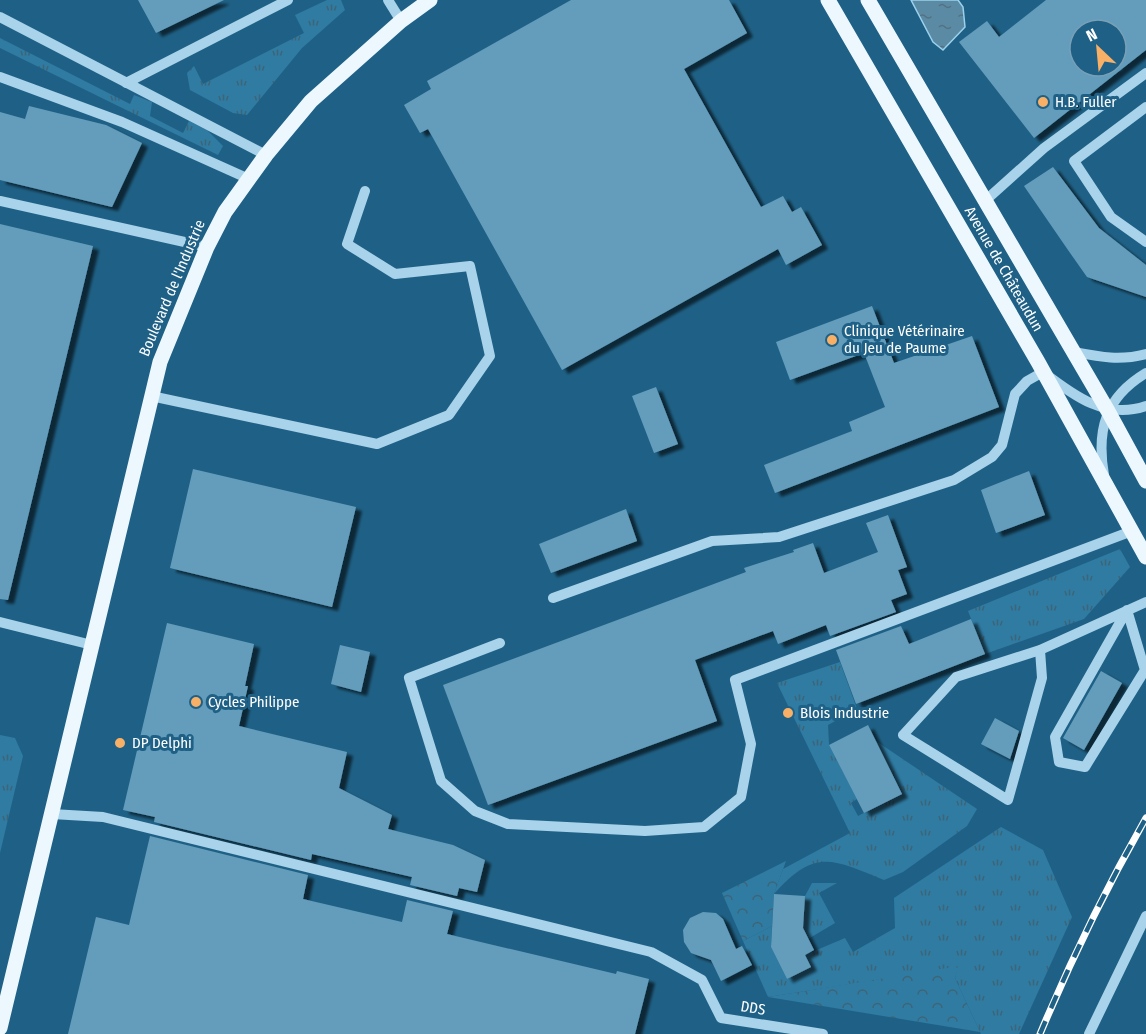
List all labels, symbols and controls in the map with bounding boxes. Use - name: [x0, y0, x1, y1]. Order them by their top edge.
- north arrow: [1068, 18, 1128, 78]
- text: N: [1083, 24, 1100, 46]
- place label: H.B. Fuller: [1055, 93, 1117, 111]
- marker: H.B. Fuller: [1036, 95, 1050, 109]
- street label: Avenue de Châteaudun: [961, 203, 1047, 335]
- street label: Boulevard de l'Industrie: [135, 217, 209, 359]
- place label: Clinique Vétérinaire du Jeu de Paume: [844, 322, 965, 357]
- marker: Clinique Vétérinaire du Jeu de Paume: [825, 333, 839, 347]
- place label: Cycles Philippe: [208, 693, 300, 711]
- marker: Cycles Philippe: [189, 695, 203, 709]
- place label: Blois Industrie: [800, 704, 889, 722]
- marker: Blois Industrie: [781, 706, 795, 720]
- place label: DP Delphi: [132, 734, 192, 752]
- marker: DP Delphi: [113, 736, 127, 750]
- street label: DDS: [739, 997, 767, 1019]

